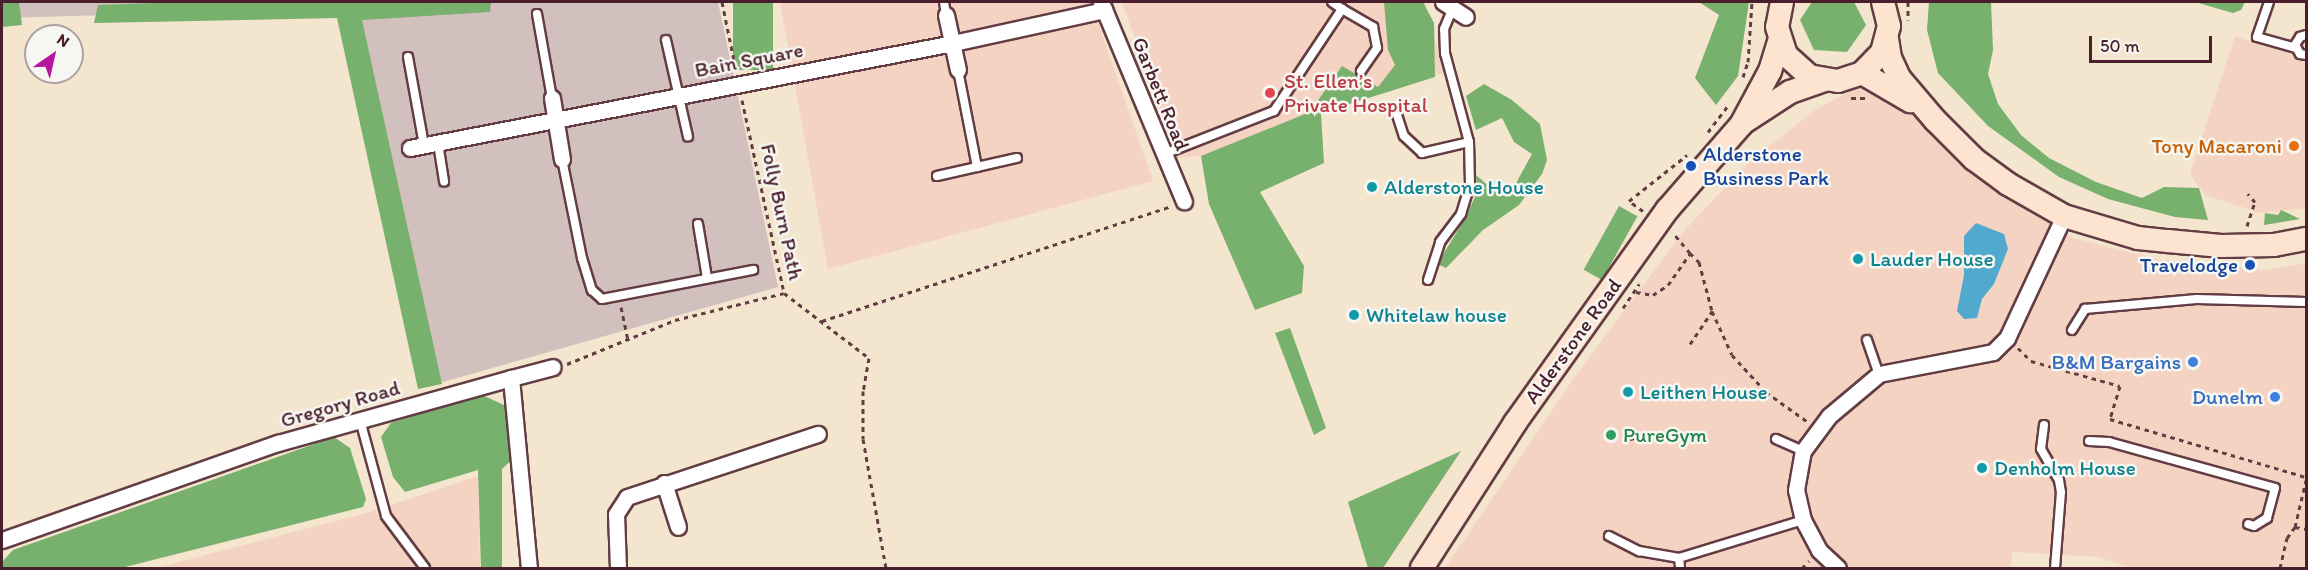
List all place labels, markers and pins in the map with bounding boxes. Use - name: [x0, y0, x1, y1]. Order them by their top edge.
- place label: St. Ellen’s Private Hospital: [1284, 68, 1428, 118]
- marker: St. Ellen’s Private Hospital: [1261, 84, 1279, 102]
- place label: Tony Macaroni: [2152, 133, 2282, 159]
- marker: Tony Macaroni: [2287, 139, 2301, 153]
- place label: Alderstone Business Park: [1703, 141, 1829, 191]
- marker: Alderstone Business Park: [1684, 159, 1698, 173]
- place label: Alderstone House: [1384, 174, 1544, 200]
- marker: Alderstone House: [1365, 180, 1379, 194]
- place label: Lauder House: [1870, 246, 1994, 272]
- marker: Lauder House: [1851, 252, 1865, 266]
- place label: Travelodge: [2140, 252, 2238, 278]
- marker: Travelodge: [2243, 258, 2257, 272]
- place label: Whitelaw house: [1366, 302, 1507, 328]
- marker: Whitelaw house: [1347, 308, 1361, 322]
- place label: B&M Bargains: [2052, 349, 2181, 375]
- marker: B&M Bargains: [2186, 355, 2200, 369]
- place label: Leithen House: [1640, 379, 1768, 405]
- place label: Dunelm: [2192, 384, 2263, 410]
- marker: Leithen House: [1621, 385, 1635, 399]
- marker: Dunelm: [2268, 390, 2282, 404]
- place label: PureGym: [1623, 422, 1707, 448]
- marker: PureGym: [1604, 428, 1618, 442]
- place label: Denholm House: [1994, 455, 2136, 481]
- marker: Denholm House: [1975, 461, 1989, 475]

